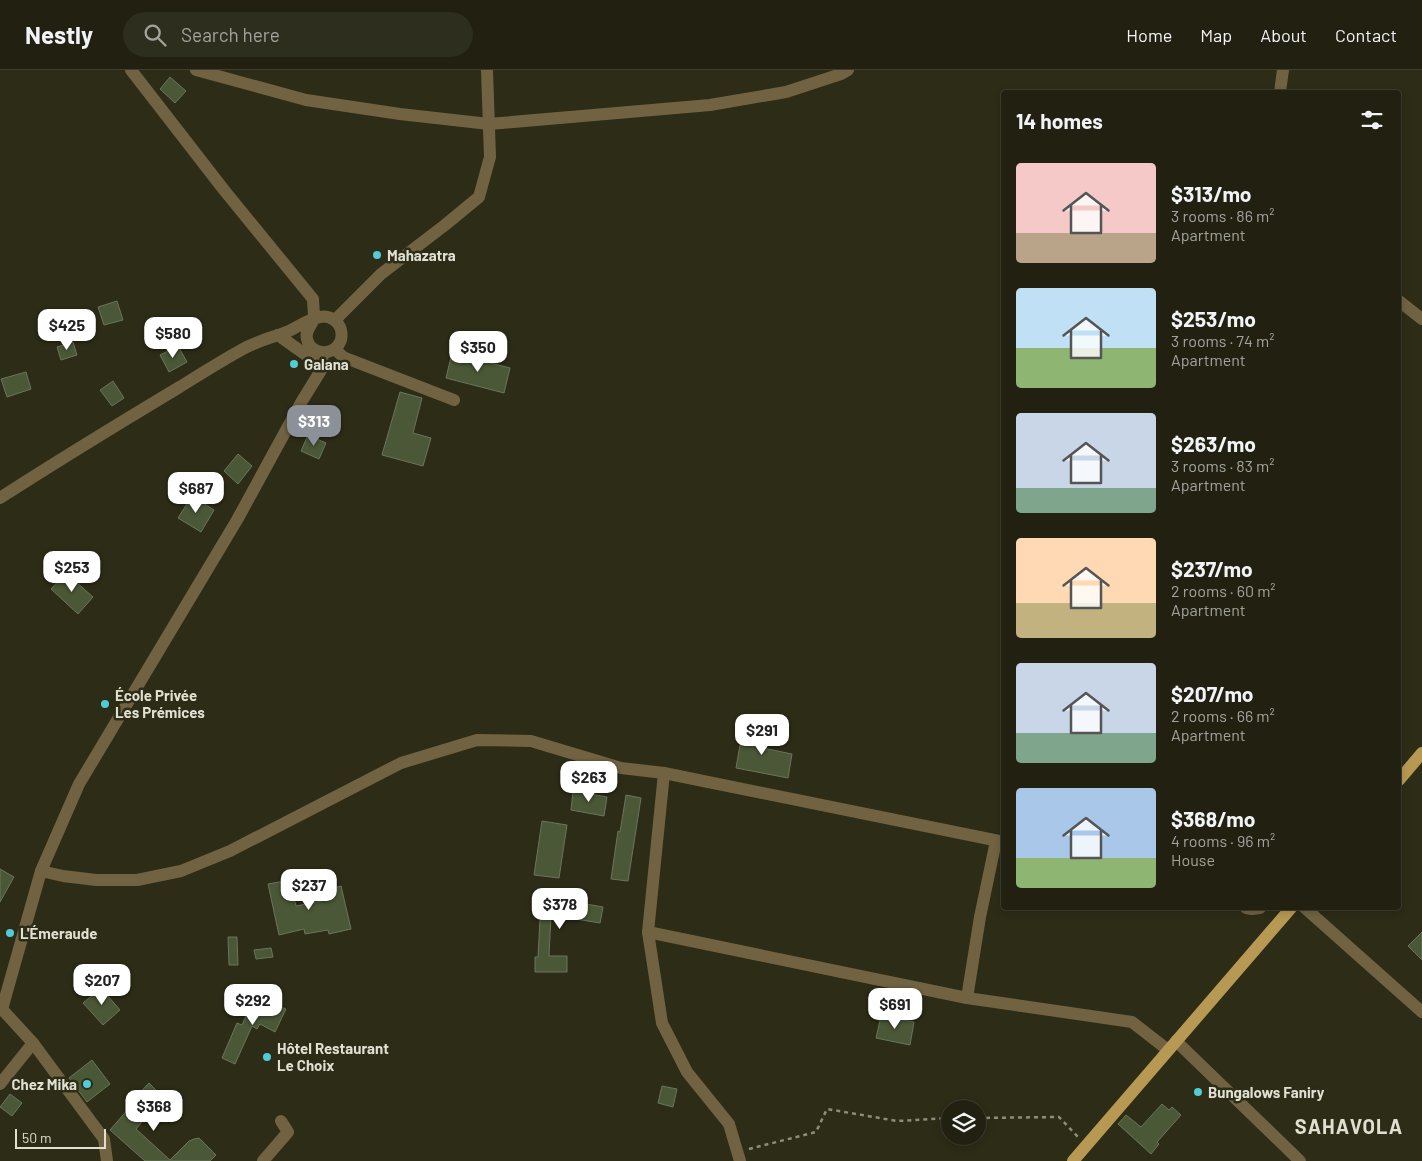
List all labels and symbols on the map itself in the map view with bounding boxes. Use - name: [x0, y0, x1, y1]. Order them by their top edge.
- place label: Mahazatra: [387, 246, 456, 264]
- marker: Mahazatra: [371, 249, 383, 261]
- pin: $425: [37, 308, 97, 351]
- pin: $580: [143, 316, 203, 359]
- pin: $350: [448, 330, 508, 373]
- place label: Galana: [304, 355, 349, 373]
- marker: Galana: [288, 358, 300, 370]
- pin: $313: [284, 404, 344, 447]
- pin: $687: [166, 472, 226, 514]
- pin: $253: [42, 550, 102, 593]
- place label: École Privée Les Prémices: [115, 686, 205, 721]
- marker: École Privée Les Prémices: [99, 698, 111, 710]
- pin: $291: [732, 714, 792, 756]
- pin: $263: [559, 760, 619, 803]
- pin: $237: [279, 868, 339, 911]
- pin: $378: [530, 888, 590, 930]
- place label: L'Émeraude: [20, 924, 97, 942]
- marker: L'Émeraude: [4, 927, 16, 939]
- pin: $207: [72, 964, 132, 1006]
- pin: $292: [223, 984, 283, 1026]
- pin: $691: [865, 988, 925, 1030]
- place label: Hôtel Restaurant Le Choix: [277, 1039, 389, 1074]
- marker: Hôtel Restaurant Le Choix: [261, 1051, 273, 1063]
- place label: Chez Mika: [11, 1075, 77, 1093]
- marker: Chez Mika: [81, 1078, 93, 1090]
- place label: Bungalows Faniry: [1208, 1083, 1325, 1101]
- marker: Bungalows Faniry: [1192, 1086, 1204, 1098]
- pin: $368: [124, 1090, 184, 1132]
- district label: SAHAVOLA: [1295, 1114, 1403, 1138]
- scale bar: [15, 1126, 106, 1149]

